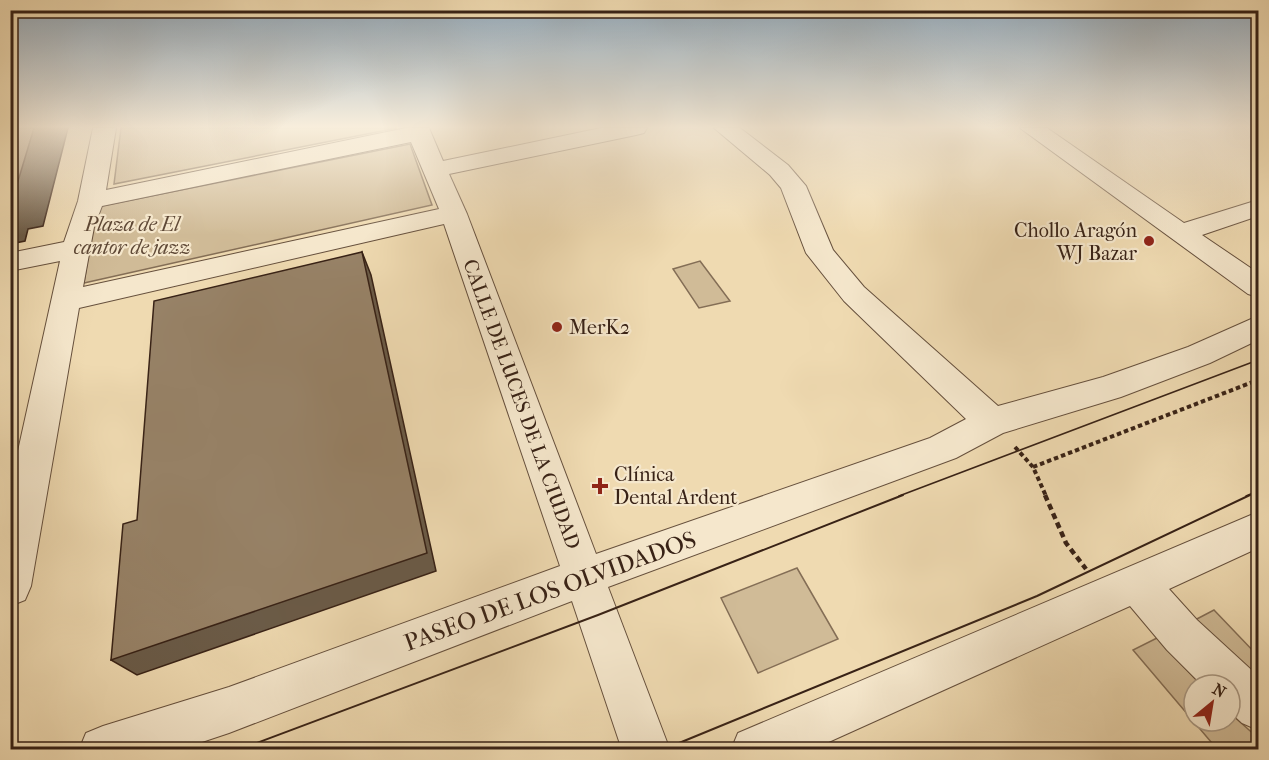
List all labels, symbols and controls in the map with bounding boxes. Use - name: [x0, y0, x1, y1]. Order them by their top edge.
- park label: Plaza de El cantor de jazz: [74, 213, 190, 259]
- place label: Chollo Aragón WJ Bazar: [1014, 219, 1137, 265]
- marker: Chollo Aragón WJ Bazar: [1142, 234, 1156, 248]
- street label: CALLE DE LUCES DE LA CIUDAD: [458, 256, 585, 552]
- place label: MerK2: [569, 316, 630, 339]
- marker: MerK2: [550, 320, 564, 334]
- place label: Clínica Dental Ardent: [614, 463, 737, 509]
- marker: Clínica Dental Ardent: [591, 477, 609, 495]
- street label: PASEO DE LOS OLVIDADOS: [400, 525, 700, 657]
- north arrow: [1182, 673, 1242, 733]
- text: N: [1209, 679, 1230, 702]

